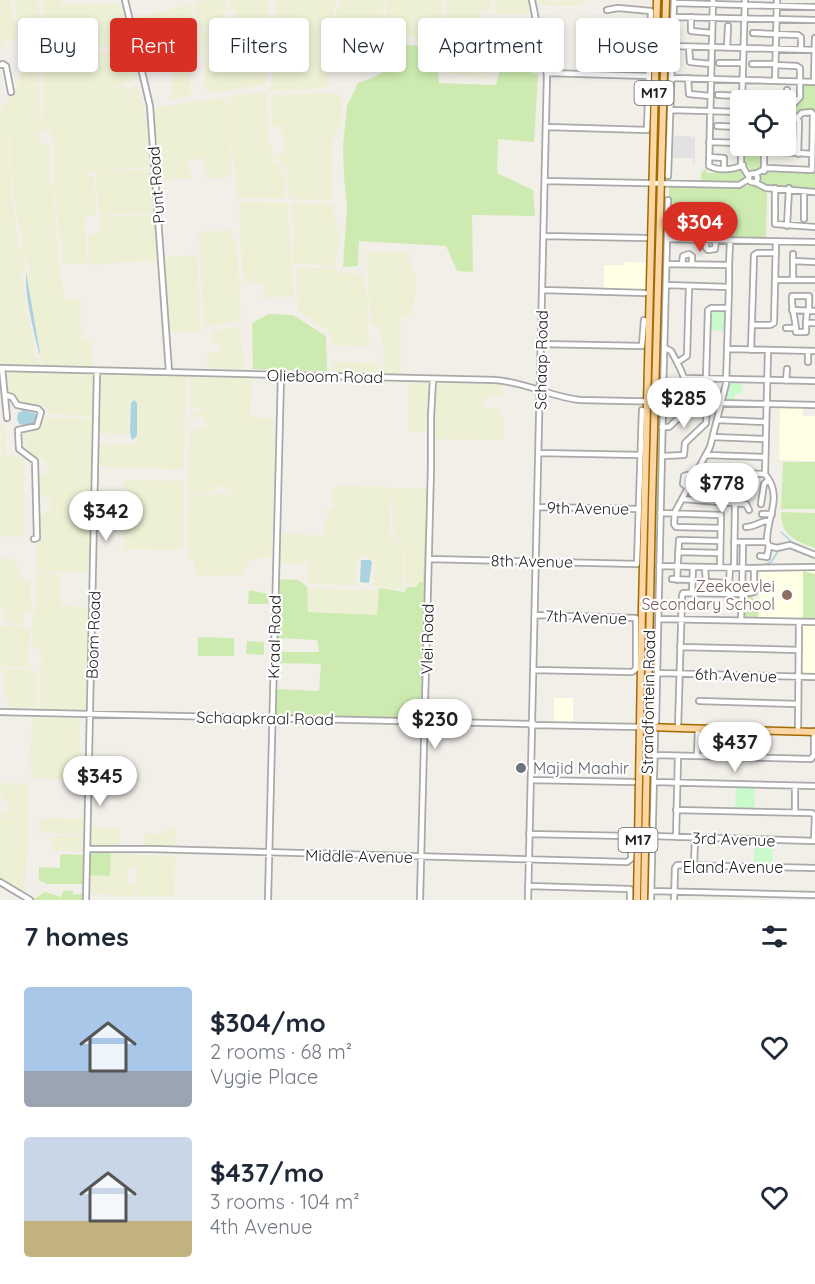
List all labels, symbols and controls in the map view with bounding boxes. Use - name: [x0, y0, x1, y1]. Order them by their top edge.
- chip: Buy: [18, 18, 98, 72]
- chip: Rent: [110, 18, 197, 72]
- chip: Filters: [209, 18, 309, 72]
- chip: New: [321, 18, 406, 72]
- chip: Apartment: [418, 18, 564, 72]
- chip: House: [576, 18, 680, 72]
- road number: M17: [634, 81, 674, 105]
- map controls: [730, 90, 796, 156]
- button: locate: [730, 90, 796, 156]
- street label: Punt Road: [143, 146, 169, 224]
- pin: $304: [664, 202, 736, 253]
- text: $304: [677, 209, 723, 234]
- street label: Schaap Road: [530, 310, 552, 410]
- street label: Olieboom Road: [267, 365, 383, 387]
- pin: $285: [648, 378, 720, 429]
- text: $285: [661, 385, 707, 410]
- pin: $778: [686, 463, 758, 514]
- text: $778: [700, 470, 744, 495]
- pin: $342: [70, 491, 142, 542]
- street label: 9th Avenue: [547, 497, 629, 519]
- text: $342: [83, 498, 129, 523]
- street label: 8th Avenue: [491, 550, 573, 572]
- place label: Zeekoevlei Secondary School: [641, 576, 775, 614]
- marker: Zeekoevlei Secondary School: [780, 588, 794, 602]
- street label: Boom Road: [81, 590, 105, 680]
- street label: Kraal Road: [263, 595, 285, 679]
- street label: Vlei Road: [416, 603, 438, 675]
- street label: 7th Avenue: [545, 606, 627, 628]
- street label: Strandfontein Road: [637, 630, 659, 774]
- street label: 6th Avenue: [695, 664, 777, 686]
- pin: $230: [399, 699, 471, 750]
- text: $230: [412, 706, 458, 731]
- street label: Schaapkraal Road: [196, 707, 334, 729]
- pin: $437: [699, 722, 771, 773]
- text: $437: [712, 729, 758, 754]
- pin: $345: [64, 756, 136, 807]
- place label: Majid Maahir: [533, 758, 629, 778]
- marker: Majid Maahir: [514, 761, 528, 775]
- text: $345: [77, 763, 123, 788]
- road number: M17: [618, 828, 658, 852]
- street label: 3rd Avenue: [692, 828, 776, 850]
- street label: Middle Avenue: [305, 845, 413, 867]
- street label: Eland Avenue: [683, 857, 783, 877]
- text: 7 homes: [24, 920, 129, 953]
- icon: filters: [758, 920, 791, 953]
- text: $304/mo: [210, 1006, 326, 1039]
- icon: home: [72, 1011, 144, 1083]
- icon: heart: [758, 1031, 791, 1064]
- text: 2 rooms · 68 m²: [210, 1039, 352, 1064]
- text: Vygie Place: [210, 1064, 318, 1089]
- text: $437/mo: [210, 1156, 324, 1189]
- icon: home: [72, 1161, 144, 1233]
- icon: heart: [758, 1181, 791, 1214]
- text: 3 rooms · 104 m²: [210, 1189, 360, 1214]
- text: 4th Avenue: [210, 1214, 313, 1239]

